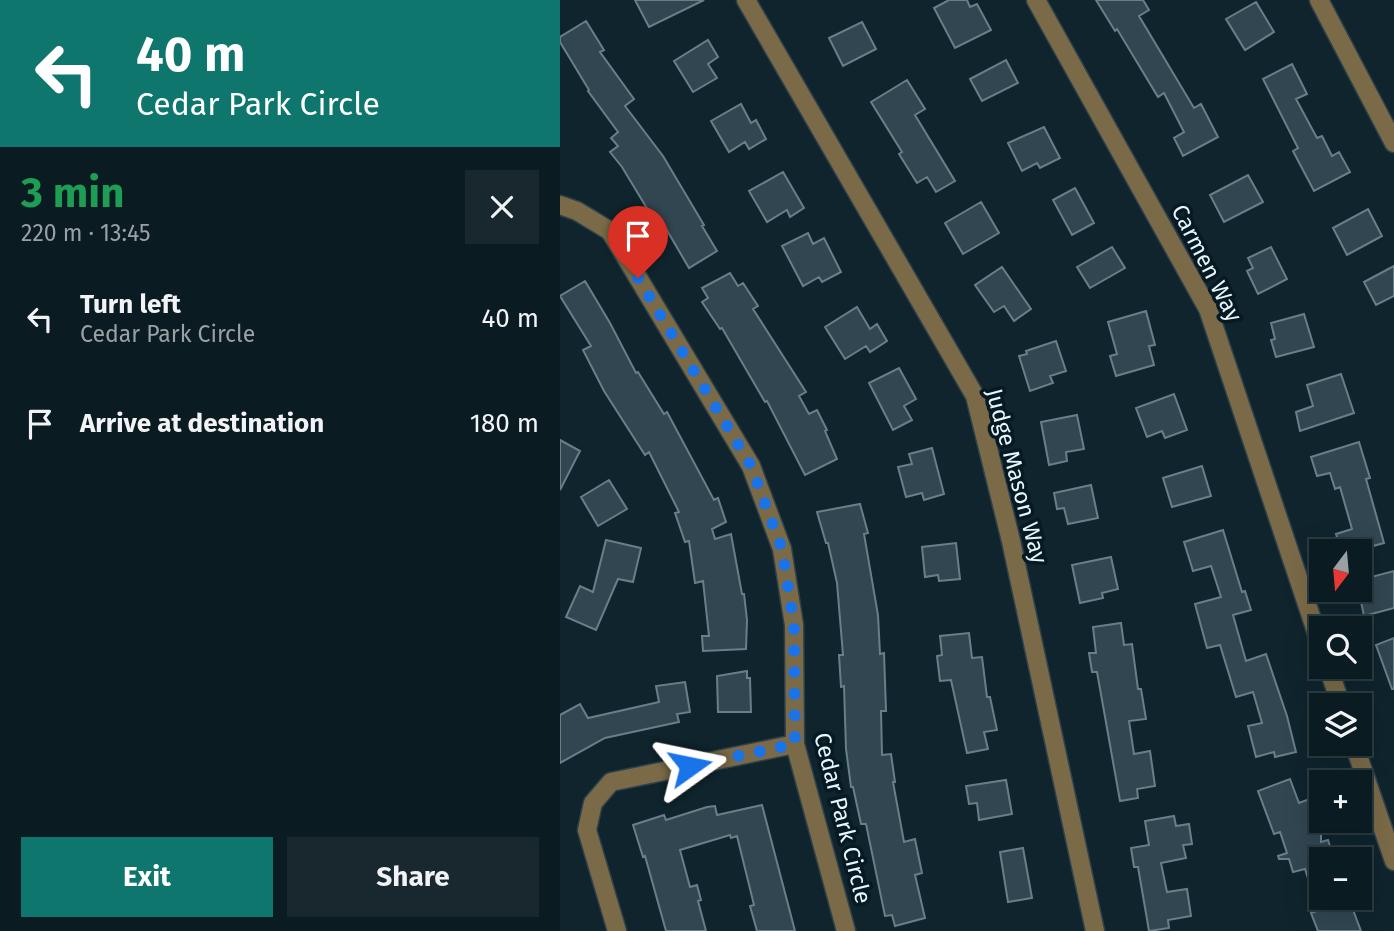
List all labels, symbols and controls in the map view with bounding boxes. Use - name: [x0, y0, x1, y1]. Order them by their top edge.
- text: 40 m: [136, 25, 245, 84]
- icon: left: [21, 28, 112, 119]
- text: Cedar Park Circle: [136, 85, 380, 123]
- text: 3 min: [21, 168, 124, 218]
- button: close: [465, 170, 539, 244]
- street label: Carmen Way: [1166, 200, 1249, 327]
- pin: [608, 206, 668, 278]
- icon: arrive: [619, 217, 657, 255]
- text: 220 m · 13:45: [21, 219, 151, 247]
- text: Turn left: [80, 289, 181, 320]
- icon: left: [21, 300, 59, 338]
- text: 40 m: [481, 303, 539, 334]
- text: Cedar Park Circle: [80, 320, 255, 348]
- street label: Judge Mason Way: [980, 385, 1054, 567]
- icon: arrive: [21, 405, 59, 443]
- text: Arrive at destination: [80, 408, 324, 439]
- text: 180 m: [470, 408, 539, 439]
- north arrow: [1309, 539, 1372, 602]
- map controls: [1309, 539, 1372, 910]
- button: search: [1309, 616, 1372, 679]
- button: layers: [1309, 693, 1372, 756]
- position arrow: [653, 729, 727, 803]
- street label: Cedar Park Circle: [808, 730, 878, 906]
- button: +: [1309, 770, 1372, 833]
- button: Exit: [21, 837, 273, 917]
- button: Share: [287, 837, 539, 917]
- button: −: [1309, 847, 1372, 910]

